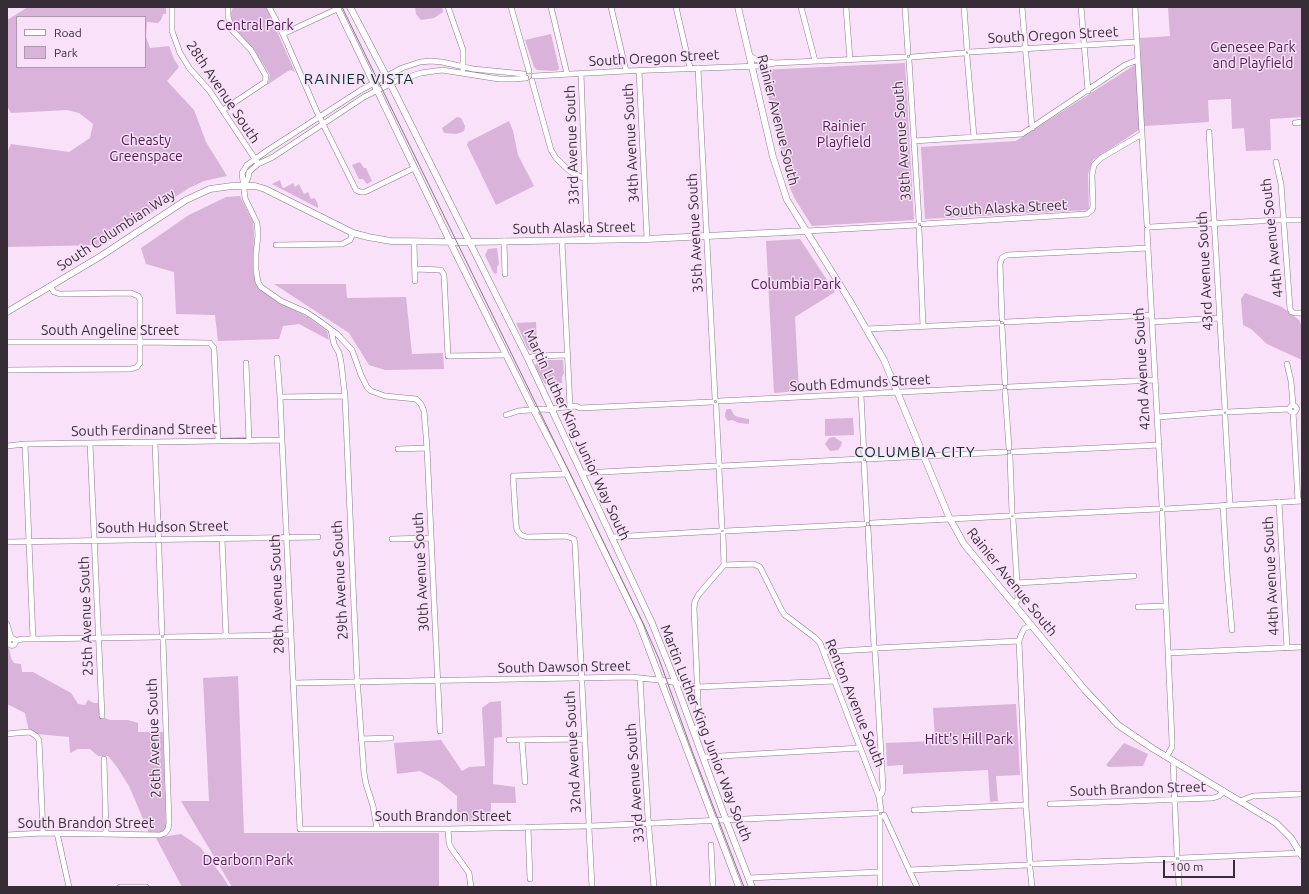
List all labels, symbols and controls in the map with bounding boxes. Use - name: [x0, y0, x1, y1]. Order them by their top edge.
- legend: [16, 16, 146, 68]
- park label: Central Park: [217, 17, 293, 33]
- street label: South Oregon Street: [987, 23, 1119, 47]
- text: Road: [54, 26, 82, 39]
- street label: 28th Avenue South: [183, 38, 263, 146]
- park label: Genesee Park and Playfield: [1210, 39, 1296, 72]
- text: Park: [54, 46, 78, 59]
- street label: South Oregon Street: [588, 46, 720, 70]
- street label: Rainier Avenue South: [754, 53, 802, 187]
- district label: RAINIER VISTA: [304, 70, 414, 88]
- street label: 38th Avenue South: [889, 81, 915, 201]
- street label: 34th Avenue South: [619, 83, 643, 203]
- street label: 33rd Avenue South: [562, 85, 582, 205]
- park label: Rainier Playfield: [817, 118, 871, 150]
- park label: Cheasty Greenspace: [109, 132, 183, 164]
- street label: 35th Avenue South: [683, 173, 707, 293]
- street label: 44th Avenue South: [1257, 178, 1287, 298]
- street label: South Columbian Way: [54, 186, 178, 274]
- street label: South Alaska Street: [944, 196, 1068, 220]
- street label: 43rd Avenue South: [1193, 211, 1217, 331]
- street label: South Alaska Street: [512, 219, 636, 237]
- park label: Columbia Park: [751, 276, 841, 292]
- street label: 42nd Avenue South: [1130, 307, 1154, 431]
- street label: South Angeline Street: [41, 322, 179, 338]
- street label: Martin Luther King Junior Way South: [521, 327, 633, 543]
- street label: South Edmunds Street: [789, 371, 931, 395]
- street label: South Ferdinand Street: [71, 420, 217, 440]
- district label: COLUMBIA CITY: [854, 443, 976, 461]
- street label: 30th Avenue South: [409, 512, 433, 632]
- street label: 44th Avenue South: [1259, 516, 1283, 636]
- street label: South Hudson Street: [98, 517, 228, 537]
- street label: 29th Avenue South: [328, 520, 352, 640]
- street label: Rainier Avenue South: [963, 525, 1061, 639]
- street label: 28th Avenue South: [267, 534, 287, 654]
- street label: 25th Avenue South: [76, 556, 96, 676]
- street label: Martin Luther King Junior Way South: [657, 622, 755, 844]
- street label: Renton Avenue South: [822, 636, 888, 770]
- street label: South Dawson Street: [498, 657, 630, 677]
- street label: 26th Avenue South: [144, 678, 164, 798]
- street label: 32nd Avenue South: [561, 690, 585, 814]
- street label: 33rd Avenue South: [622, 723, 648, 843]
- park label: Hitt's Hill Park: [925, 731, 1013, 747]
- street label: South Brandon Street: [1070, 778, 1206, 800]
- street label: South Brandon Street: [375, 808, 511, 824]
- street label: South Brandon Street: [18, 815, 154, 831]
- park label: Dearborn Park: [203, 852, 293, 868]
- scale bar: [1165, 852, 1237, 878]
- text: 100 m: [1170, 860, 1203, 873]

